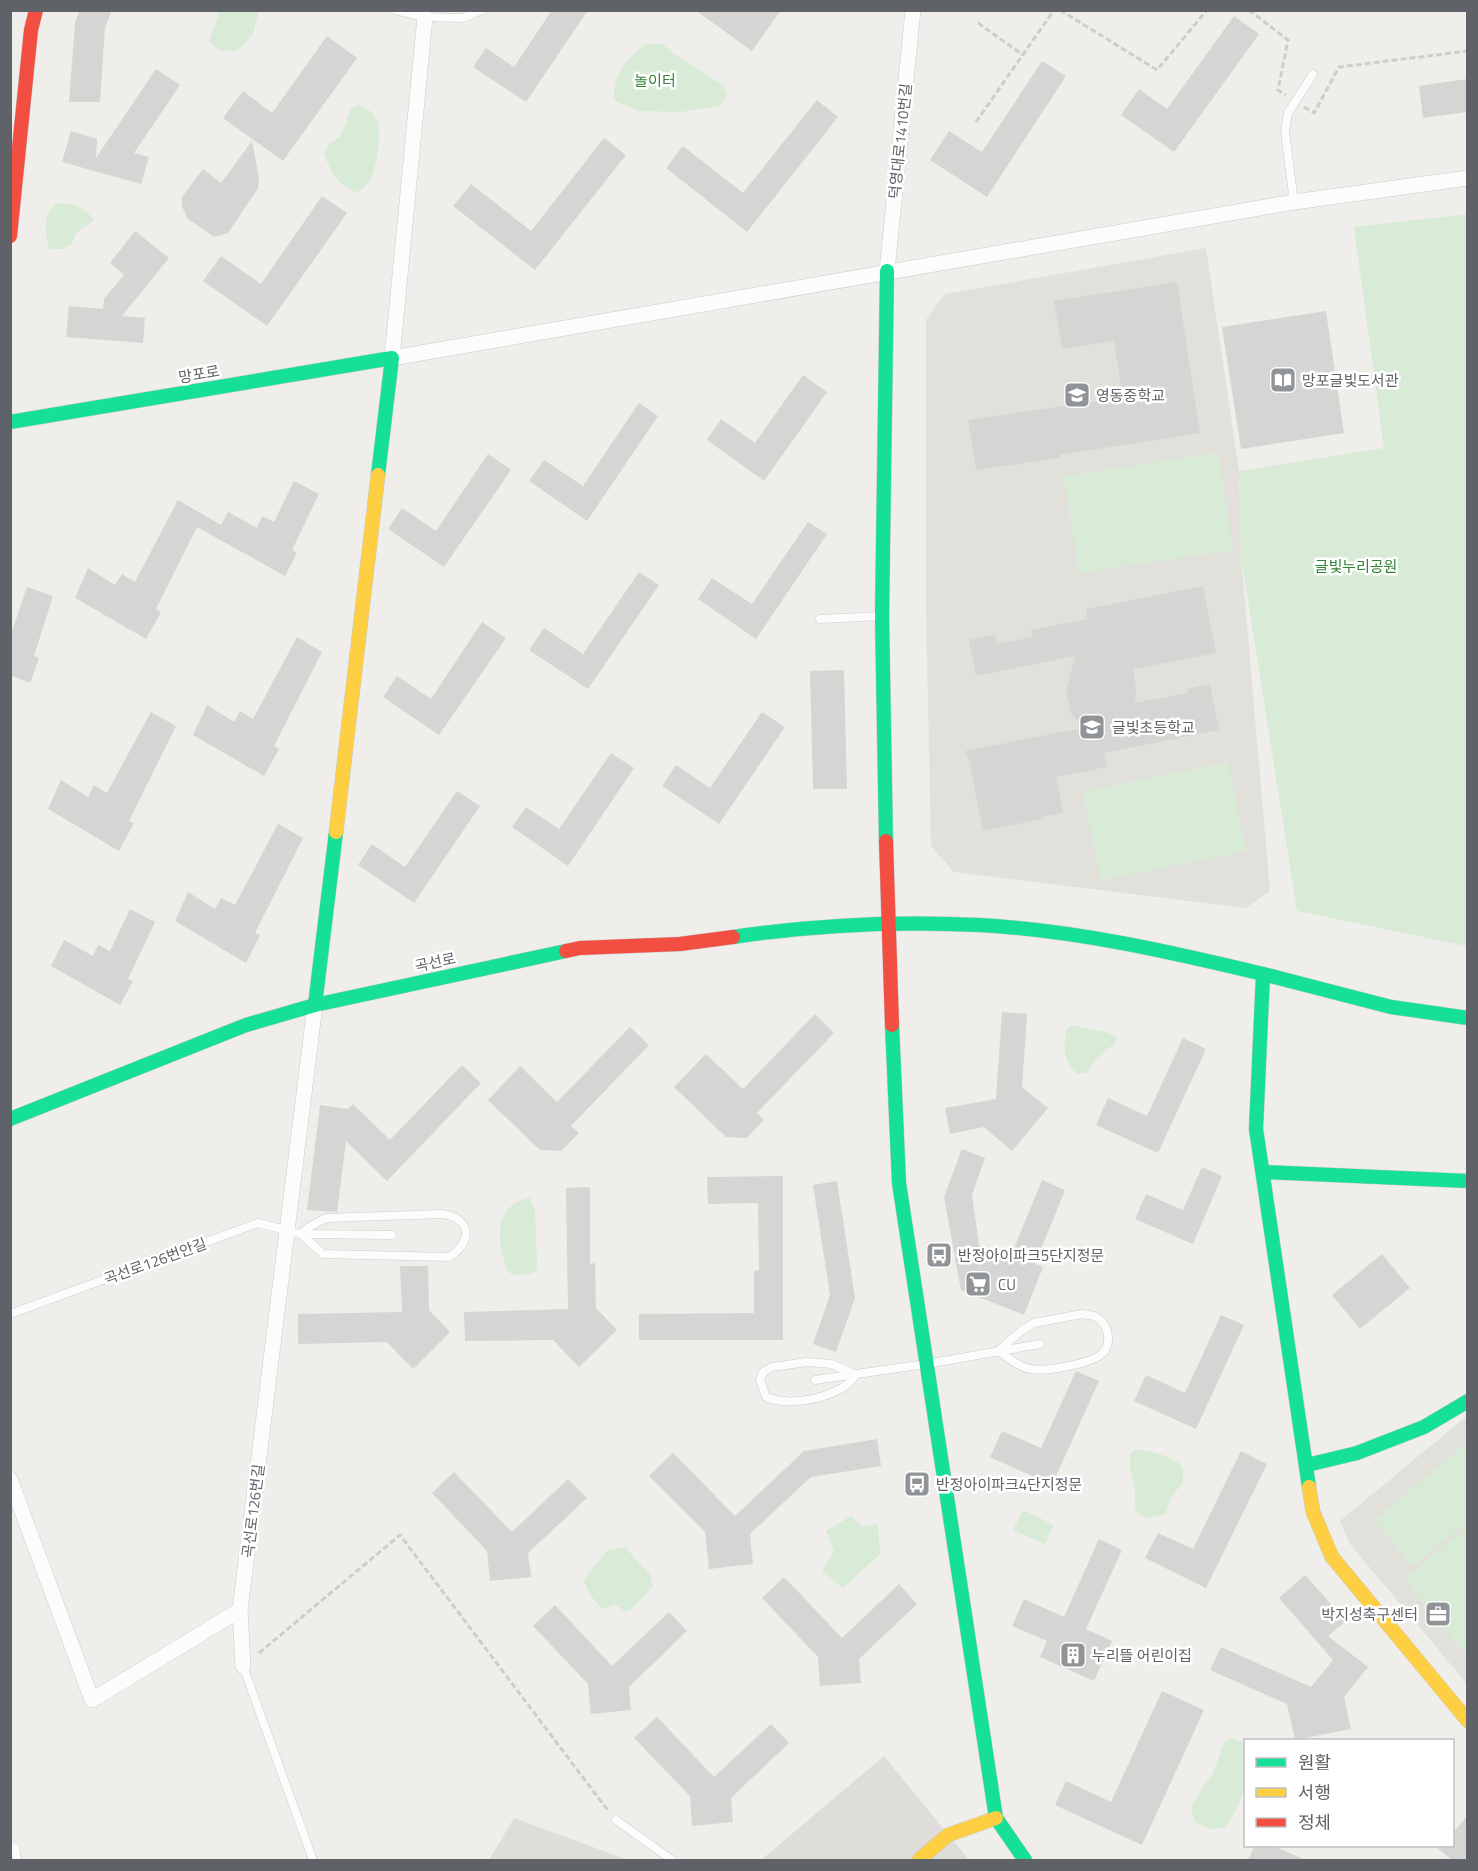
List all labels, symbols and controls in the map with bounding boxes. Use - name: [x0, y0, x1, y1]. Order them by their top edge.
- park label: 놀이터: [634, 69, 676, 92]
- street label: 덕영대로1410번길: [882, 82, 918, 200]
- street label: 망포로: [177, 359, 221, 389]
- library icon: 망포글빛도서관: [1268, 365, 1298, 395]
- place label: 망포글빛도서관: [1302, 369, 1399, 392]
- school or university icon: 영동중학교: [1062, 380, 1092, 410]
- place label: 영동중학교: [1096, 384, 1165, 407]
- park label: 글빛누리공원: [1315, 555, 1397, 578]
- school or university icon: 글빛초등학교: [1077, 712, 1107, 742]
- place label: 글빛초등학교: [1112, 716, 1195, 739]
- street label: 곡선로: [412, 946, 458, 978]
- street label: 곡선로126번안길: [100, 1232, 210, 1290]
- bus stop icon: 반정아이파크5단지정문: [924, 1240, 954, 1270]
- place label: 반정아이파크5단지정문: [958, 1244, 1104, 1267]
- supermarket icon: CU: [963, 1269, 993, 1299]
- place label: CU: [998, 1273, 1016, 1296]
- street label: 곡선로126번길: [236, 1463, 270, 1559]
- bus stop icon: 반정아이파크4단지정문: [902, 1469, 932, 1499]
- place label: 반정아이파크4단지정문: [936, 1473, 1082, 1496]
- office icon: 박지성축구센터: [1423, 1599, 1453, 1629]
- place label: 박지성축구센터: [1321, 1603, 1418, 1626]
- building icon: 누리뜰 어린이집: [1058, 1640, 1088, 1670]
- place label: 누리뜰 어린이집: [1092, 1644, 1192, 1667]
- legend: [1244, 1739, 1454, 1847]
- text: 원활: [1298, 1749, 1331, 1776]
- text: 서행: [1298, 1779, 1331, 1806]
- text: 정체: [1298, 1809, 1331, 1836]

